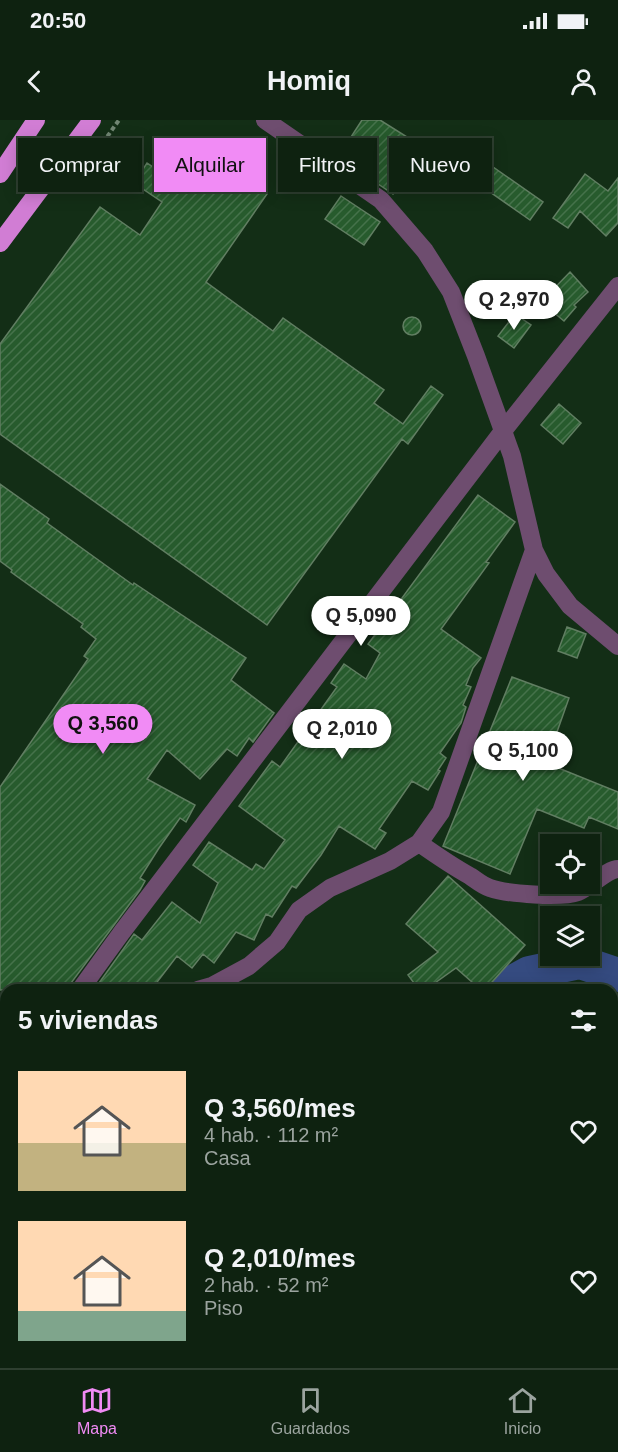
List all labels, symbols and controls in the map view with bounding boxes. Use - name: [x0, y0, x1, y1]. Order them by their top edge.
- text: 20:50: [30, 8, 86, 33]
- icon: back: [18, 65, 51, 98]
- icon: person: [567, 65, 600, 98]
- text: Homiq: [267, 66, 351, 96]
- chip: Comprar: [18, 138, 142, 192]
- chip: Alquilar: [154, 138, 266, 192]
- chip: Filtros: [278, 138, 377, 192]
- chip: Nuevo: [389, 138, 492, 192]
- pin: Q 2,970: [459, 280, 569, 331]
- text: Q 2,970: [478, 288, 550, 310]
- pin: Q 5,090: [306, 596, 416, 647]
- text: Q 5,090: [325, 604, 397, 626]
- pin: Q 3,560: [48, 704, 158, 755]
- pin: Q 2,010: [287, 709, 397, 760]
- text: Q 3,560: [67, 712, 139, 734]
- text: Q 2,010: [306, 717, 378, 739]
- pin: Q 5,100: [468, 731, 578, 782]
- text: Q 5,100: [487, 739, 559, 761]
- map controls: [540, 834, 600, 966]
- button: locate: [540, 834, 600, 894]
- button: layers: [540, 906, 600, 966]
- icon: filters: [567, 1004, 600, 1037]
- text: 5 viviendas: [18, 1005, 158, 1035]
- text: Q 3,560/mes: [204, 1093, 356, 1123]
- icon: home: [66, 1095, 138, 1167]
- icon: heart: [567, 1115, 600, 1148]
- text: 4 hab. · 112 m²: [204, 1124, 338, 1146]
- text: Casa: [204, 1147, 251, 1169]
- text: Q 2,010/mes: [204, 1243, 356, 1273]
- icon: home: [66, 1245, 138, 1317]
- icon: heart: [567, 1265, 600, 1298]
- text: 2 hab. · 52 m²: [204, 1274, 329, 1296]
- text: Piso: [204, 1297, 243, 1319]
- tab: Mapa: [77, 1384, 117, 1438]
- tab: Guardados: [271, 1384, 350, 1438]
- tab: Inicio: [504, 1384, 541, 1438]

